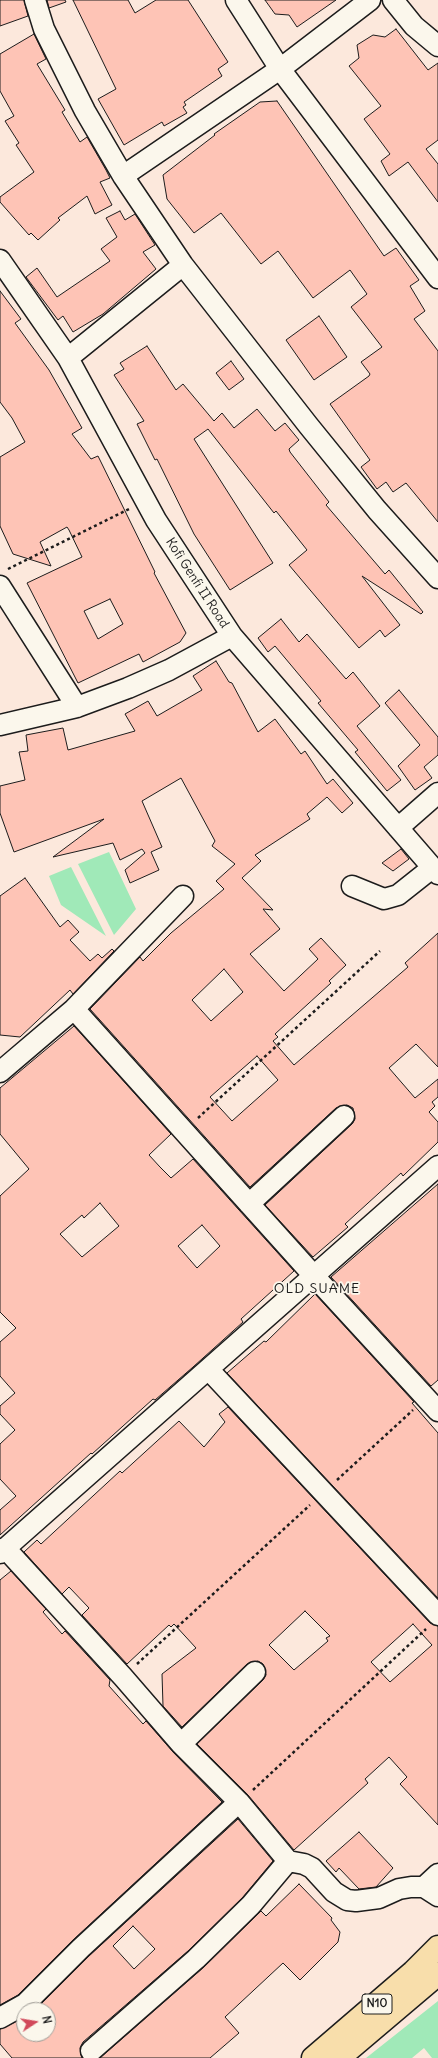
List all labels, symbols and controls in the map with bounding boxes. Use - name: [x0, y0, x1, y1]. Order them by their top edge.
- street label: Kofi Genfi II Road: [162, 535, 232, 631]
- district label: OLD SUAME: [274, 1281, 360, 1297]
- road number: N10: [362, 1994, 392, 2014]
- north arrow: [16, 2002, 56, 2042]
- text: N: [39, 2015, 54, 2025]

